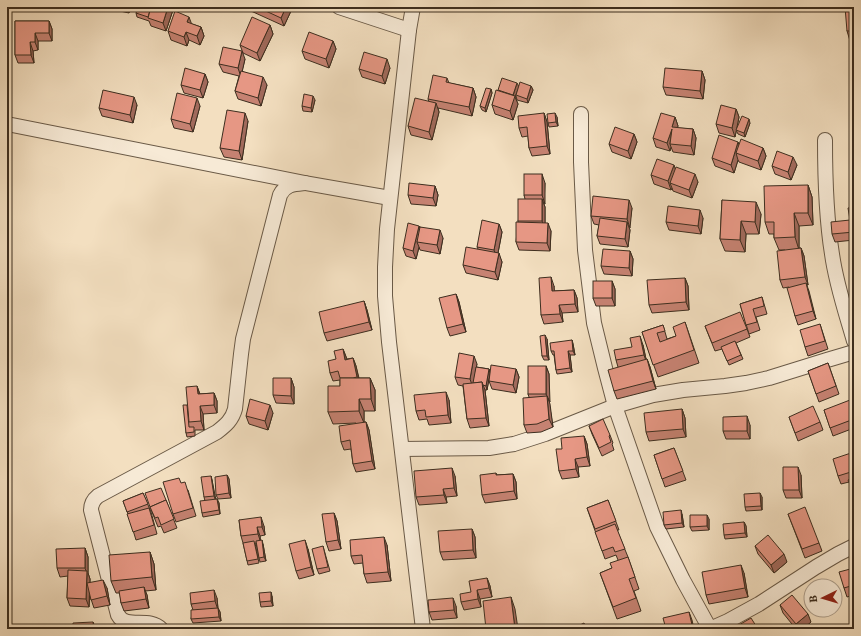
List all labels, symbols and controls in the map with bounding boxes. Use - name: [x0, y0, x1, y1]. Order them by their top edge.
- north arrow: [803, 578, 843, 618]
- text: B: [807, 594, 822, 603]

